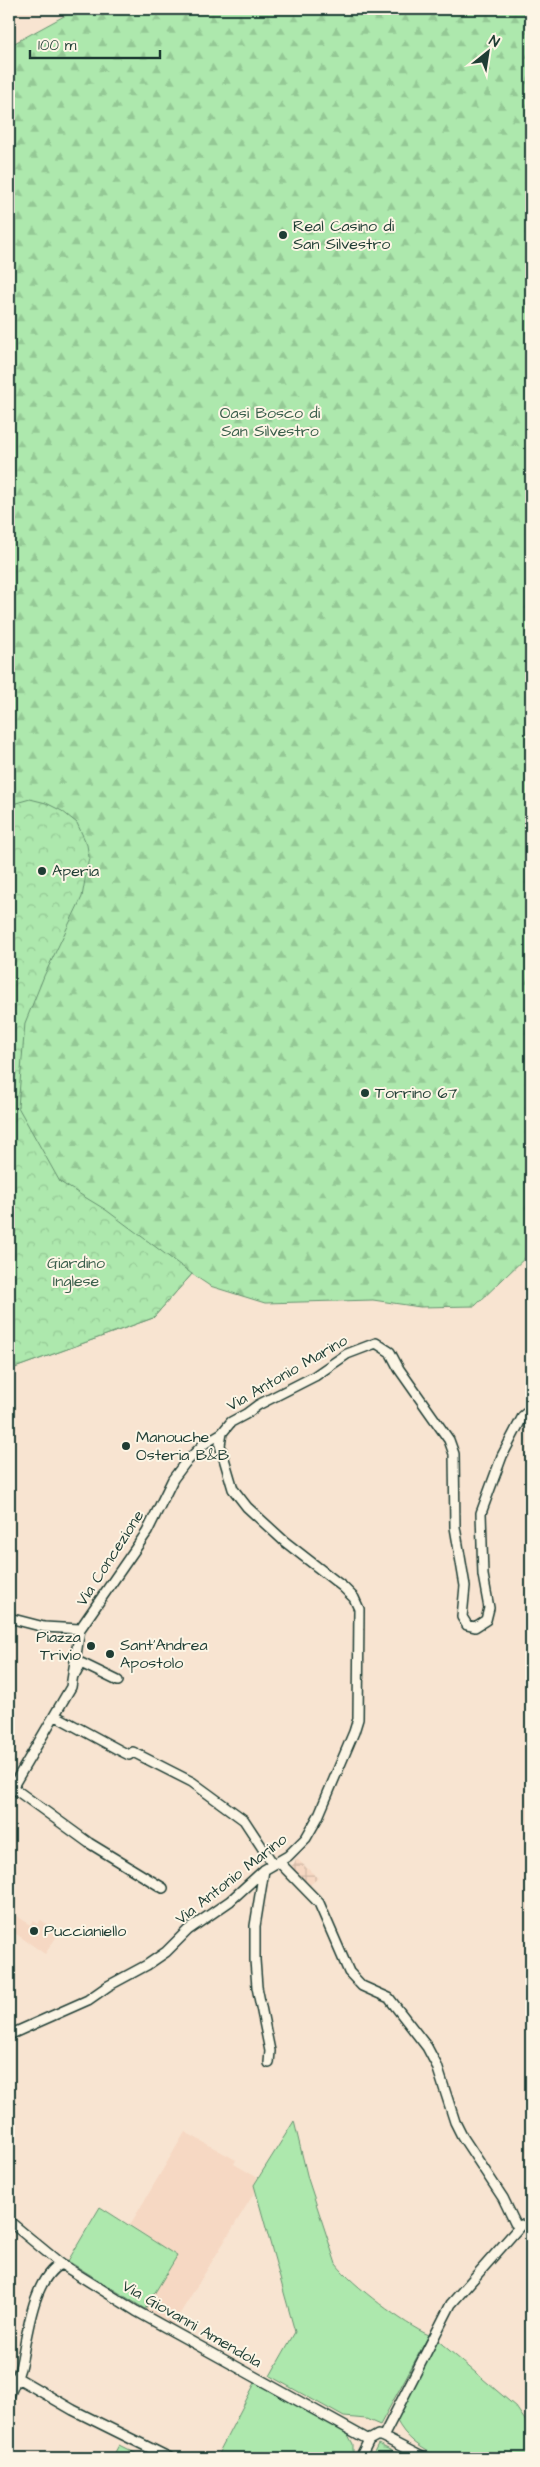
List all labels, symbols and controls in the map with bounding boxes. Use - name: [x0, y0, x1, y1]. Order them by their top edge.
- scale bar: [30, 28, 160, 60]
- north arrow: [462, 28, 512, 78]
- text: N: [485, 31, 503, 53]
- text: 100 m: [38, 35, 77, 56]
- place label: Real Casino di San Silvestro: [293, 215, 395, 255]
- marker: Real Casino di San Silvestro: [277, 229, 289, 241]
- park label: Oasi Bosco di San Silvestro: [220, 402, 321, 442]
- place label: Aperia: [52, 860, 99, 882]
- marker: Aperia: [36, 865, 48, 877]
- place label: Torrino 67: [375, 1082, 457, 1104]
- marker: Torrino 67: [359, 1087, 371, 1099]
- park label: Giardino Inglese: [47, 1252, 105, 1293]
- street label: Via Antonio Marino: [223, 1329, 351, 1417]
- place label: Manouche Osteria B&B: [136, 1426, 230, 1466]
- marker: Manouche Osteria B&B: [120, 1440, 132, 1452]
- street label: Via Concezione: [71, 1506, 149, 1610]
- place label: Piazza Trivio: [36, 1626, 81, 1666]
- place label: Sant'Andrea Apostolo: [120, 1634, 208, 1674]
- marker: Piazza Trivio: [85, 1640, 97, 1652]
- marker: Sant'Andrea Apostolo: [104, 1648, 116, 1660]
- street label: Via Antonio Marino: [171, 1828, 291, 1930]
- place label: Puccianiello: [44, 1920, 126, 1942]
- marker: Puccianiello: [28, 1925, 40, 1937]
- street label: Via Giovanni Amendola: [118, 2275, 266, 2373]

